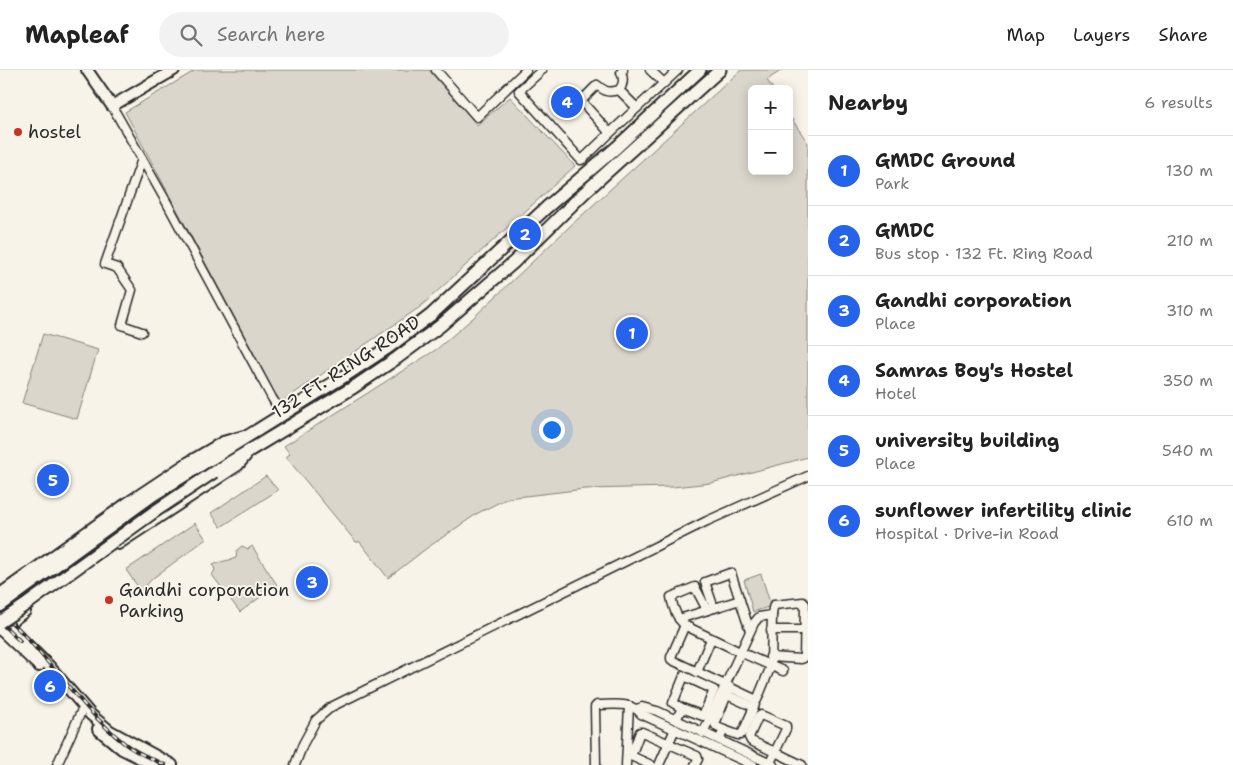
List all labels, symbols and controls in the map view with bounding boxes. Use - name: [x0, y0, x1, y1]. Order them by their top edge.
- search box: [159, 12, 509, 57]
- text: Mapleaf: [25, 19, 129, 51]
- icon: search: [177, 21, 205, 49]
- text: Search here: [217, 22, 325, 47]
- text: Map: [1007, 23, 1045, 47]
- text: Layers: [1073, 23, 1130, 47]
- text: Share: [1158, 23, 1208, 47]
- pin: 4: [551, 83, 583, 121]
- map controls: [748, 85, 793, 175]
- button: +: [748, 85, 793, 130]
- text: Nearby: [828, 89, 908, 117]
- text: 6 results: [1144, 92, 1213, 113]
- place label: hostel: [28, 120, 82, 144]
- marker: hostel: [12, 126, 24, 138]
- button: −: [748, 130, 793, 175]
- text: GMDC Ground: [875, 148, 1016, 173]
- text: 1: [840, 160, 848, 181]
- text: 130 m: [1166, 160, 1213, 181]
- text: Park: [875, 173, 909, 194]
- pin: 2: [509, 215, 541, 253]
- text: GMDC: [875, 218, 935, 243]
- text: 2: [838, 230, 850, 251]
- text: 210 m: [1166, 230, 1213, 251]
- text: Bus stop · 132 Ft. Ring Road: [875, 243, 1093, 264]
- text: Gandhi corporation: [875, 288, 1072, 313]
- text: 3: [838, 300, 850, 321]
- text: 310 m: [1166, 300, 1213, 321]
- street label: 132 FT. RING ROAD: [267, 310, 425, 424]
- text: Place: [875, 313, 916, 334]
- pin: 1: [616, 314, 648, 352]
- text: Samras Boy's Hostel: [875, 358, 1073, 383]
- text: 4: [838, 370, 850, 391]
- text: 350 m: [1162, 370, 1213, 391]
- text: Hotel: [875, 383, 916, 404]
- your location: [539, 417, 565, 443]
- text: university building: [875, 428, 1059, 453]
- text: 5: [839, 440, 849, 461]
- text: 540 m: [1162, 440, 1213, 461]
- text: Place: [875, 453, 916, 474]
- pin: 5: [37, 461, 69, 499]
- text: sunflower infertility clinic: [875, 498, 1132, 523]
- text: 6: [838, 510, 850, 531]
- text: 610 m: [1166, 510, 1213, 531]
- text: Hospital · Drive-in Road: [875, 523, 1059, 544]
- pin: 3: [296, 563, 328, 601]
- place label: Gandhi corporation Parking: [119, 578, 289, 623]
- marker: Gandhi corporation Parking: [103, 594, 115, 606]
- pin: 6: [34, 667, 66, 705]

